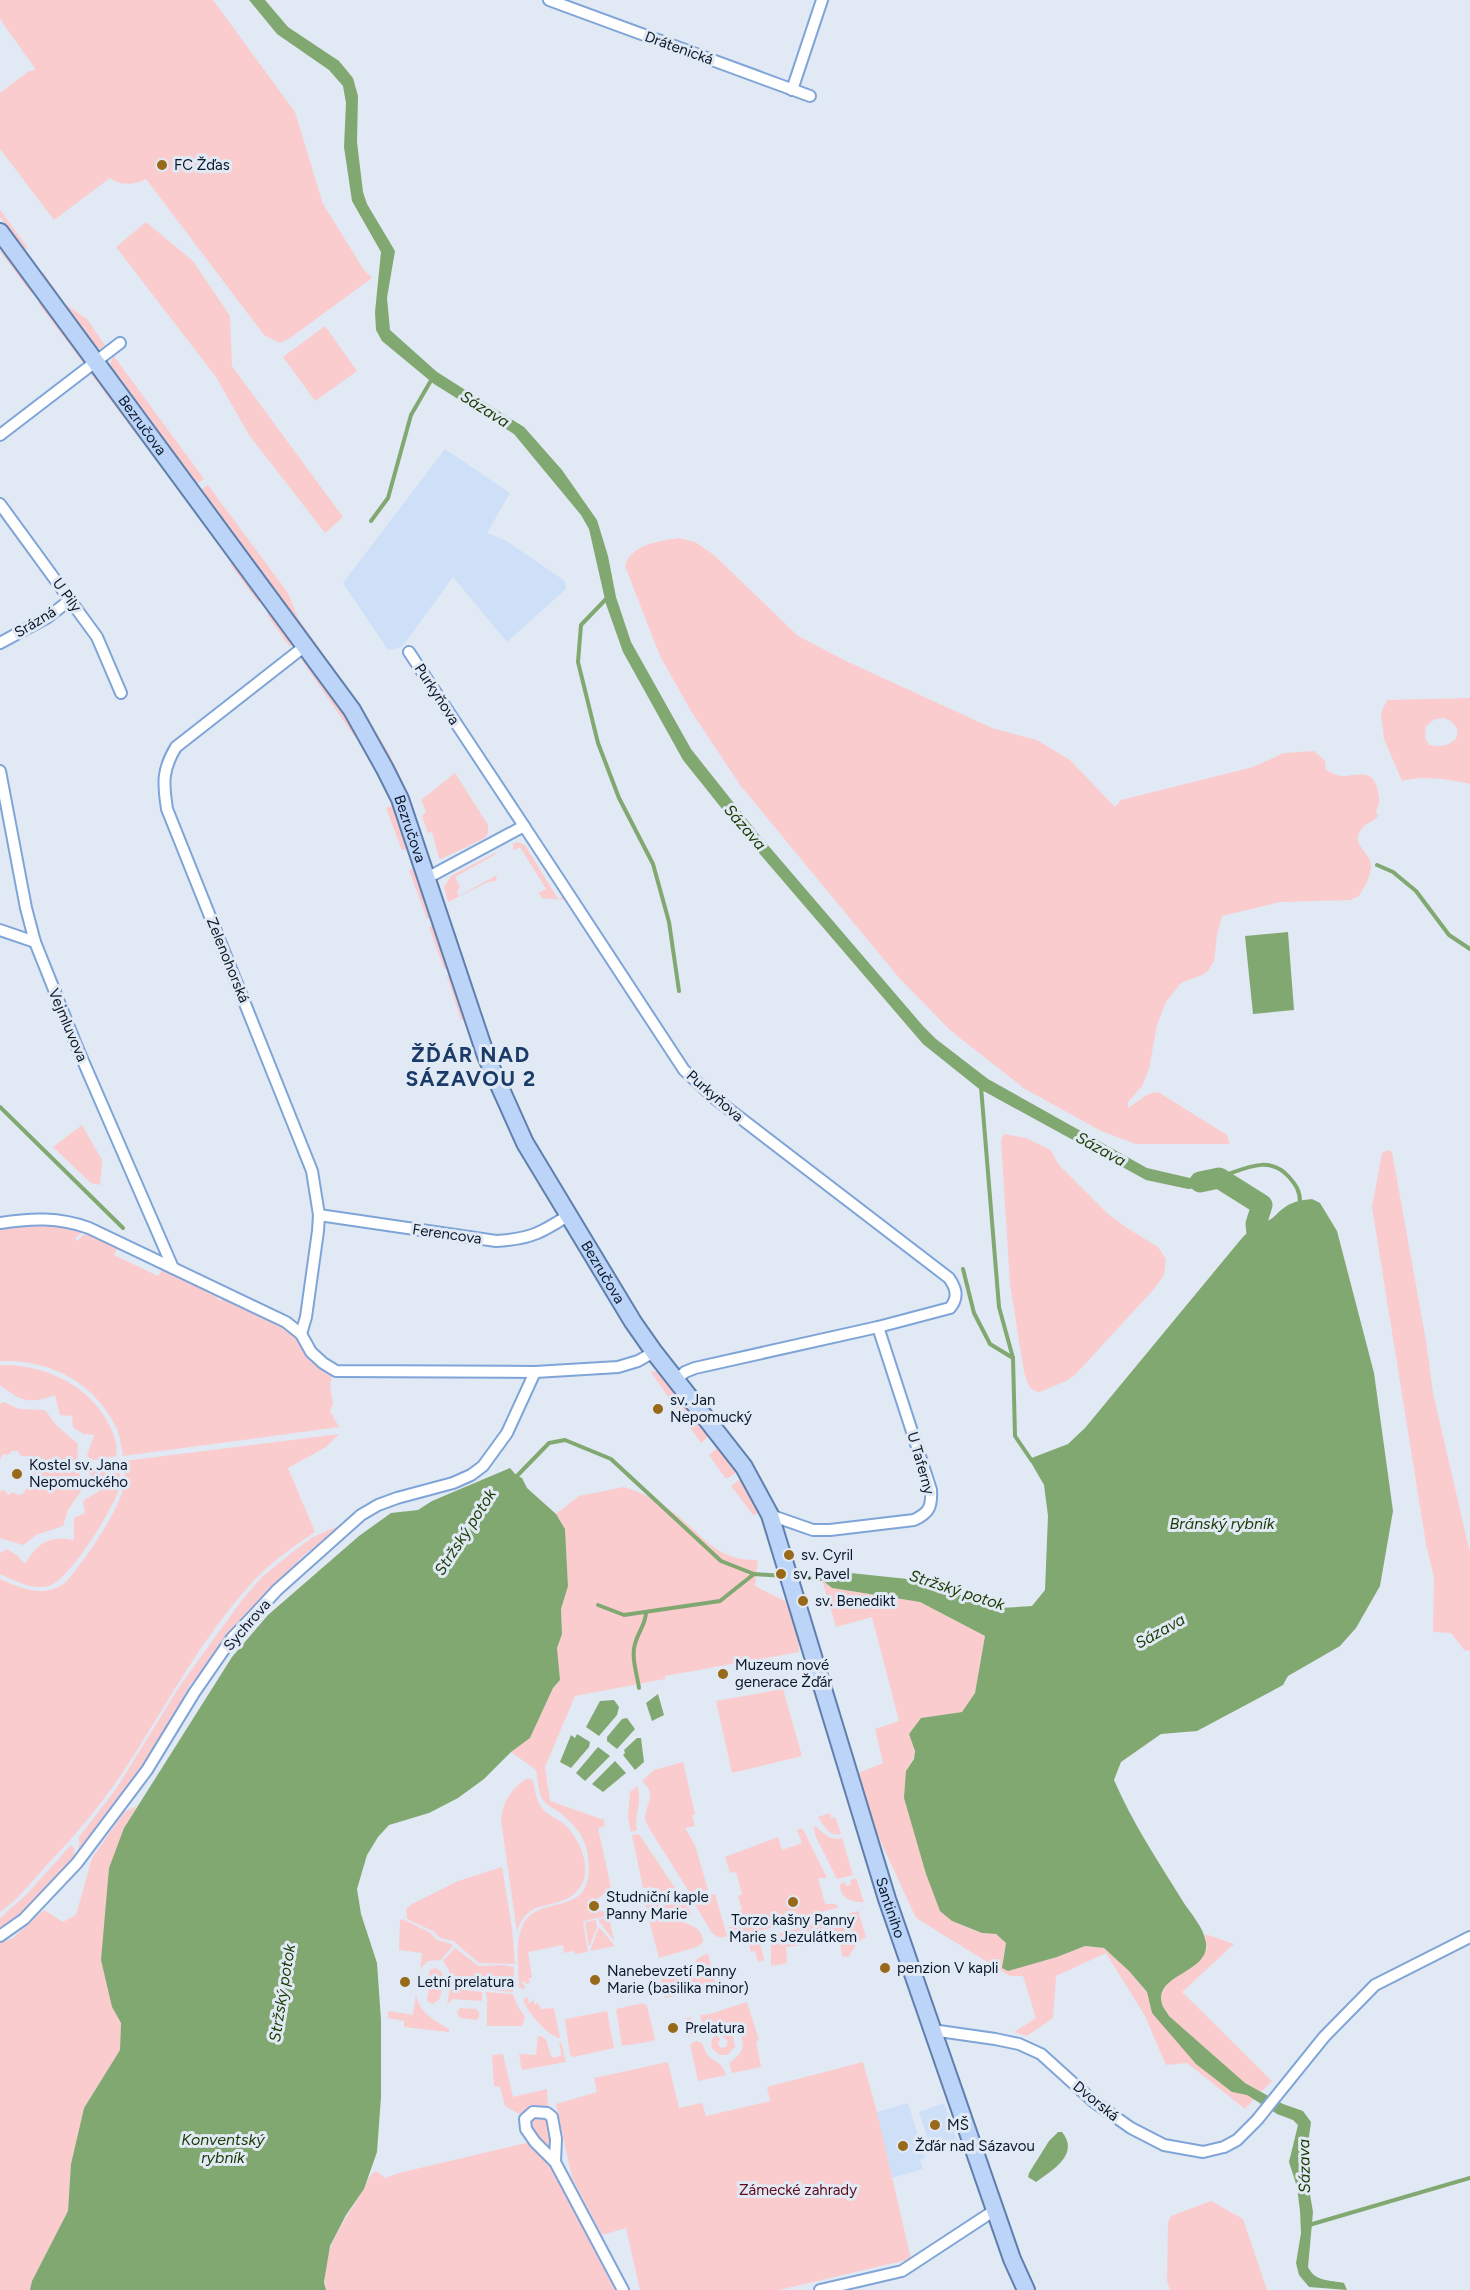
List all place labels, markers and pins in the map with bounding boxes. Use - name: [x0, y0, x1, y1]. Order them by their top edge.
- place label: FC Žďas: [174, 156, 230, 174]
- marker: FC Žďas: [155, 158, 169, 172]
- place label: sv. Jan Nepomucký: [670, 1391, 752, 1426]
- marker: sv. Jan Nepomucký: [651, 1402, 665, 1416]
- place label: Kostel sv. Jana Nepomuckého: [29, 1456, 128, 1491]
- marker: Kostel sv. Jana Nepomuckého: [10, 1467, 24, 1481]
- place label: sv. Cyril: [801, 1546, 853, 1564]
- marker: sv. Cyril: [782, 1548, 796, 1562]
- place label: sv. Pavel: [793, 1565, 850, 1583]
- marker: sv. Pavel: [774, 1567, 788, 1581]
- place label: sv. Benedikt: [815, 1592, 896, 1610]
- marker: sv. Benedikt: [796, 1594, 810, 1608]
- place label: Muzeum nové generace Žďár: [735, 1656, 832, 1691]
- marker: Muzeum nové generace Žďár: [716, 1667, 730, 1681]
- place label: Studniční kaple Panny Marie: [606, 1888, 709, 1923]
- marker: Torzo kašny Panny Marie s Jezulátkem: [786, 1895, 800, 1909]
- marker: Studniční kaple Panny Marie: [587, 1899, 601, 1913]
- place label: Torzo kašny Panny Marie s Jezulátkem: [729, 1911, 857, 1946]
- place label: penzion V kapli: [897, 1959, 999, 1977]
- marker: penzion V kapli: [878, 1961, 892, 1975]
- place label: Nanebevzetí Panny Marie (basilika minor): [607, 1962, 749, 1997]
- place label: Letní prelatura: [417, 1973, 514, 1991]
- marker: Nanebevzetí Panny Marie (basilika minor): [588, 1973, 602, 1987]
- marker: Letní prelatura: [398, 1975, 412, 1989]
- place label: Prelatura: [685, 2019, 745, 2037]
- marker: Prelatura: [666, 2021, 680, 2035]
- place label: MŠ: [947, 2116, 969, 2134]
- marker: MŠ: [928, 2118, 942, 2132]
- place label: Žďár nad Sázavou: [915, 2137, 1035, 2155]
- marker: Žďár nad Sázavou: [896, 2139, 910, 2153]

